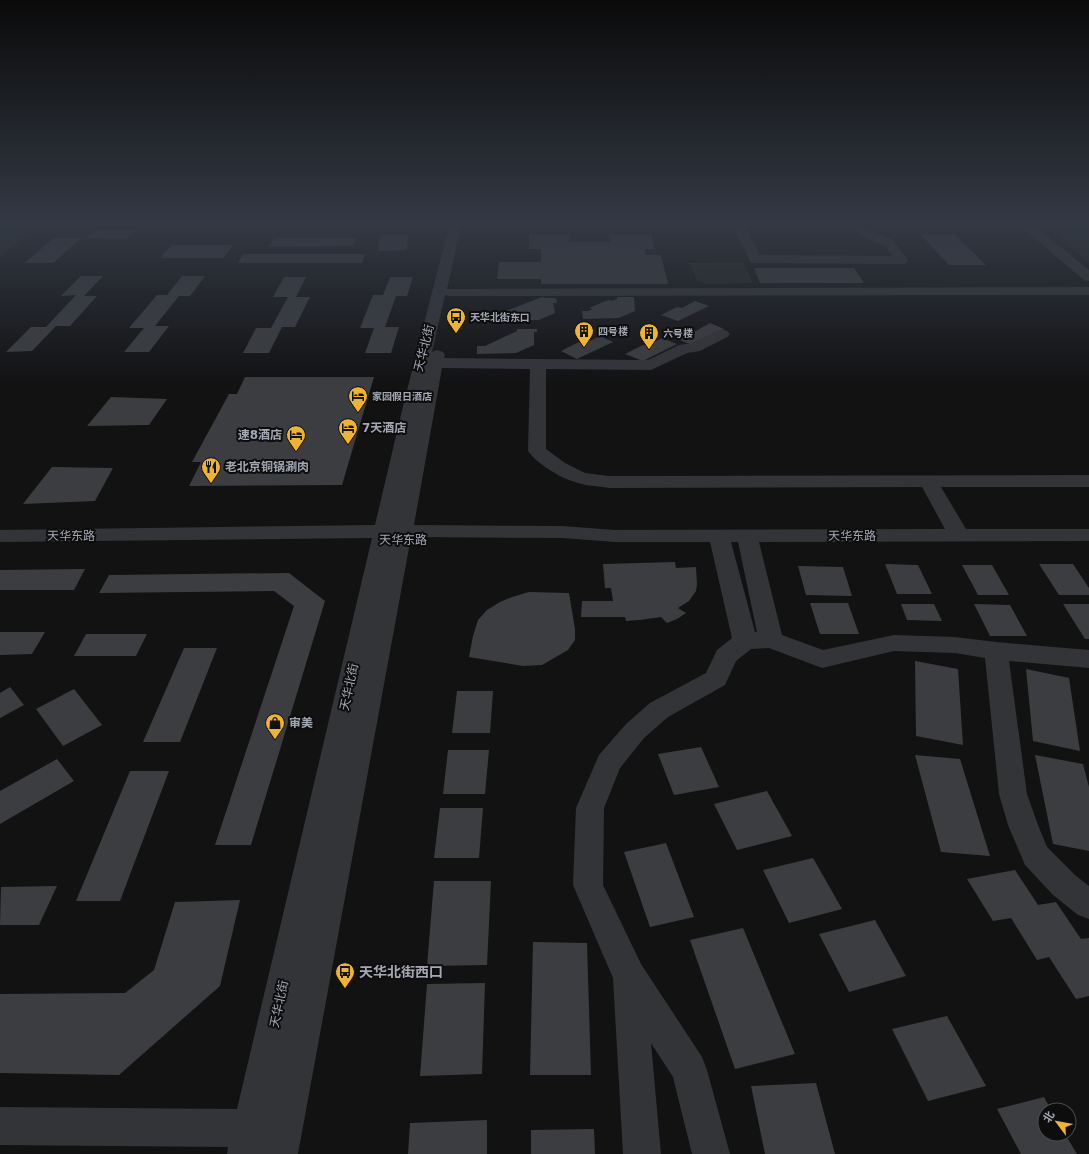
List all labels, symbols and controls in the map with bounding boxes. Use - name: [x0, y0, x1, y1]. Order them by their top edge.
- bus stop icon: 天华北街东口: [445, 306, 467, 334]
- place label: 天华北街东口: [470, 311, 530, 323]
- building icon: 四号楼: [573, 320, 595, 348]
- building icon: 六号楼: [638, 322, 660, 350]
- street label: 天华北街: [411, 323, 437, 373]
- place label: 四号楼: [598, 326, 628, 337]
- place label: 六号楼: [663, 328, 693, 339]
- hotel icon: 家园假日酒店: [347, 385, 369, 413]
- place label: 家园假日酒店: [372, 391, 432, 402]
- hotel icon: 7天酒店: [337, 417, 359, 445]
- place label: 7天酒店: [362, 421, 406, 435]
- hotel icon: 速8酒店: [285, 424, 307, 452]
- place label: 速8酒店: [238, 428, 282, 442]
- restaurant icon: 老北京铜锅涮肉: [200, 456, 222, 484]
- place label: 老北京铜锅涮肉: [225, 460, 309, 474]
- street label: 天华东路: [47, 529, 95, 543]
- street label: 天华东路: [828, 529, 876, 543]
- street label: 天华东路: [379, 533, 427, 547]
- street label: 天华北街: [337, 662, 361, 712]
- shop icon: 审美: [264, 712, 286, 740]
- place label: 审美: [289, 716, 313, 730]
- bus stop icon: 天华北街西口: [334, 961, 356, 989]
- place label: 天华北街西口: [359, 964, 443, 980]
- street label: 天华北街: [267, 979, 291, 1029]
- north arrow: [1037, 1102, 1077, 1142]
- text: 北: [1041, 1109, 1057, 1125]

